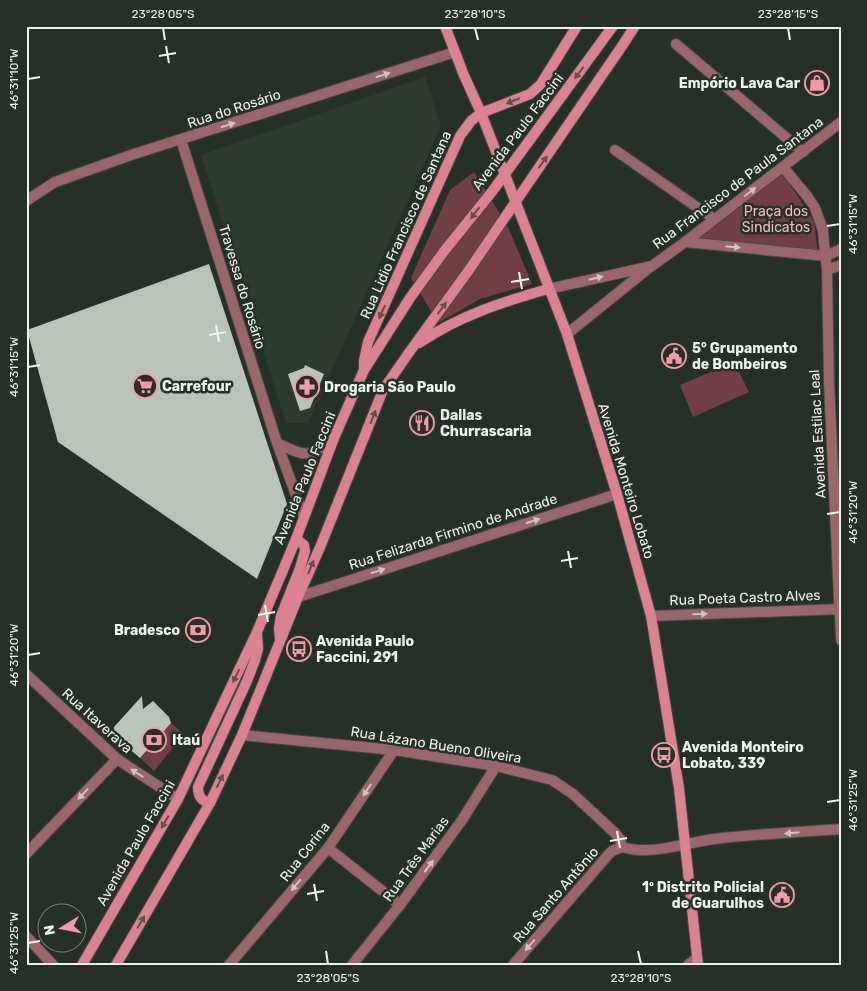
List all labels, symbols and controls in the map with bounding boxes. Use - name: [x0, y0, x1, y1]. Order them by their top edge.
- text: 23°28'05"S: [132, 7, 194, 21]
- text: 23°28'10"S: [445, 7, 505, 21]
- text: 23°28'15"S: [758, 7, 818, 21]
- text: 46°31'10"W: [7, 48, 21, 109]
- one-way arrow: [574, 66, 584, 80]
- street label: Avenida Paulo Faccini: [469, 70, 567, 194]
- shop icon: Empório Lava Car: [804, 70, 830, 96]
- one-way arrow: [375, 71, 390, 79]
- place label: Empório Lava Car: [679, 75, 801, 92]
- street label: Rua do Rosário: [185, 86, 283, 132]
- one-way arrow: [506, 98, 520, 106]
- street label: Rua Francisco de Paula Santana: [649, 113, 827, 253]
- one-way arrow: [221, 121, 236, 129]
- street label: Rua Lidio Francisco de Santana: [357, 128, 455, 322]
- one-way arrow: [538, 155, 548, 169]
- one-way arrow: [743, 187, 757, 197]
- text: 46°31'15"W: [846, 193, 860, 254]
- park label: Praça dos Sindicatos: [742, 203, 810, 236]
- one-way arrow: [469, 206, 480, 219]
- street label: Travessa do Rosário: [215, 223, 269, 351]
- one-way arrow: [725, 243, 741, 251]
- one-way arrow: [588, 274, 604, 282]
- one-way arrow: [436, 302, 447, 315]
- one-way arrow: [377, 305, 385, 319]
- text: 46°31'15"W: [7, 336, 21, 397]
- place label: 5° Grupamento de Bombeiros: [692, 340, 797, 373]
- public building icon: 5° Grupamento de Bombeiros: [661, 343, 687, 369]
- street label: Avenida Estilac Leal: [806, 369, 830, 499]
- supermarket icon: Carrefour: [132, 373, 158, 399]
- pharmacy icon: Drogaria São Paulo: [294, 374, 320, 400]
- place label: Carrefour: [162, 378, 232, 395]
- place label: Drogaria São Paulo: [324, 379, 456, 396]
- street label: Avenida Monteiro Lobato: [594, 401, 658, 561]
- place label: Dallas Churrascaria: [440, 407, 532, 440]
- street label: Avenida Paulo Faccini: [271, 409, 339, 547]
- one-way arrow: [370, 409, 377, 424]
- restaurant icon: Dallas Churrascaria: [409, 410, 435, 436]
- text: 46°31'20"W: [846, 480, 860, 543]
- street label: Rua Felizarda Firmino de Andrade: [347, 490, 559, 574]
- one-way arrow: [525, 517, 540, 524]
- one-way arrow: [308, 560, 316, 574]
- one-way arrow: [371, 567, 386, 575]
- street label: Rua Poeta Castro Alves: [669, 587, 821, 609]
- one-way arrow: [692, 610, 708, 618]
- bank icon: Bradesco: [185, 617, 211, 643]
- place label: Bradesco: [114, 622, 180, 639]
- text: 46°31'20"W: [7, 623, 21, 686]
- place label: Avenida Paulo Faccini, 291: [316, 633, 414, 666]
- bus stop icon: Avenida Paulo Faccini, 291: [286, 636, 312, 662]
- one-way arrow: [232, 669, 240, 684]
- street label: Rua Itaverava: [58, 685, 136, 757]
- street label: Rua Lázano Bueno Oliveira: [349, 723, 523, 767]
- bank icon: Itaú: [141, 727, 167, 753]
- place label: Itaú: [172, 732, 200, 749]
- place label: Avenida Monteiro Lobato, 339: [682, 739, 804, 772]
- bus stop icon: Avenida Monteiro Lobato, 339: [651, 742, 677, 768]
- one-way arrow: [131, 768, 144, 777]
- text: 46°31'25"W: [846, 768, 860, 831]
- one-way arrow: [216, 774, 224, 788]
- street label: Avenida Paulo Faccini: [93, 777, 179, 909]
- one-way arrow: [362, 783, 371, 797]
- one-way arrow: [77, 788, 89, 800]
- street label: Rua Três Marias: [379, 813, 453, 905]
- one-way arrow: [160, 816, 169, 829]
- street label: Rua Corina: [276, 819, 334, 885]
- one-way arrow: [784, 829, 800, 837]
- street label: Rua Santo Antônio: [510, 844, 602, 946]
- one-way arrow: [424, 859, 434, 873]
- one-way arrow: [291, 879, 302, 892]
- place label: 1º Distrito Policial de Guarulhos: [642, 879, 764, 912]
- public building icon: 1º Distrito Policial de Guarulhos: [769, 882, 795, 908]
- north arrow: [38, 904, 88, 954]
- text: 46°31'25"W: [7, 911, 21, 974]
- one-way arrow: [136, 916, 145, 929]
- text: N: [40, 924, 59, 937]
- one-way arrow: [524, 939, 536, 951]
- text: 23°28'05"S: [297, 971, 359, 985]
- text: 23°28'10"S: [611, 971, 671, 985]

